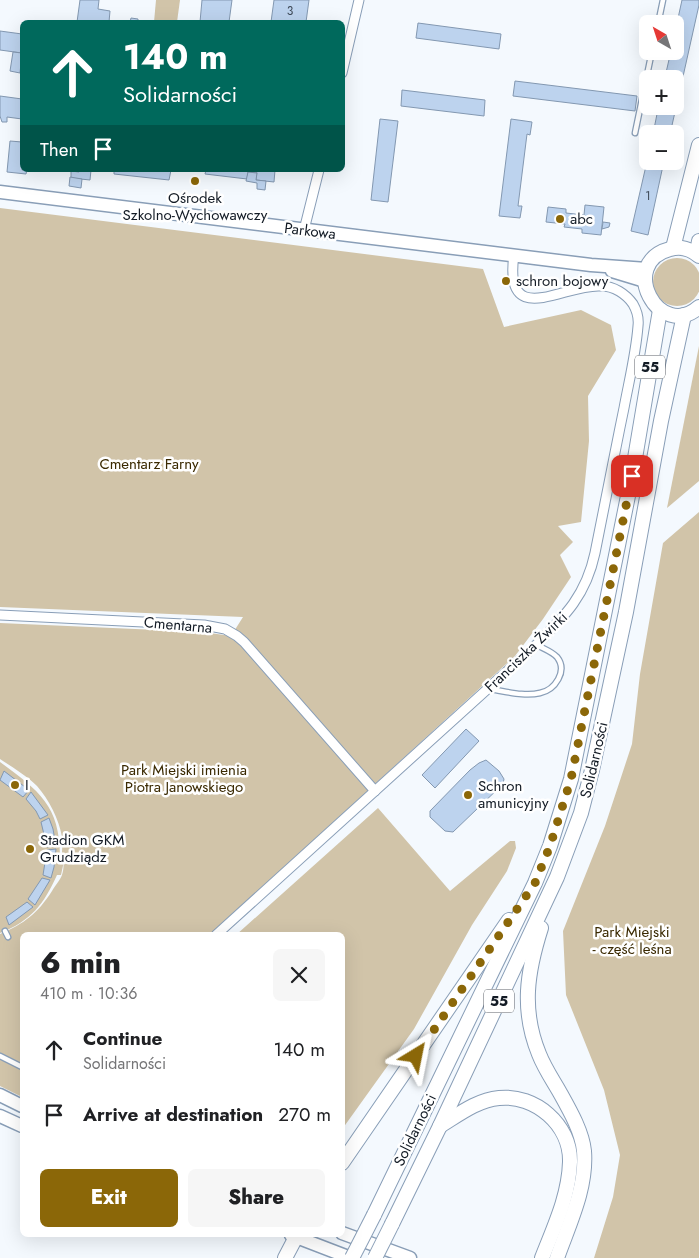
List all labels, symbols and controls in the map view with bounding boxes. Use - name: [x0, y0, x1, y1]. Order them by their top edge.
- house number: 3: [287, 2, 294, 20]
- north arrow: [639, 15, 684, 60]
- map controls: [639, 15, 684, 170]
- text: 140 m: [123, 32, 228, 82]
- icon: ahead: [40, 40, 105, 105]
- button: +: [639, 70, 684, 115]
- text: Solidarności: [123, 78, 237, 110]
- button: −: [639, 125, 684, 170]
- icon: arrive: [89, 135, 117, 163]
- text: Then: [40, 136, 79, 163]
- marker: Ośrodek Szkolno-Wychowawczy: [189, 175, 201, 187]
- place label: Ośrodek Szkolno-Wychowawczy: [123, 187, 268, 226]
- house number: 1: [645, 187, 651, 205]
- place label: abc: [570, 208, 593, 230]
- marker: abc: [554, 213, 566, 225]
- street label: Parkowa: [283, 217, 337, 245]
- place label: schron bojowy: [516, 270, 609, 292]
- marker: schron bojowy: [500, 275, 512, 287]
- road number: 55: [635, 356, 665, 378]
- park label: Cmentarz Farny: [99, 453, 199, 475]
- pin: [611, 455, 653, 497]
- icon: arrive: [618, 462, 646, 490]
- street label: Franciszka Żwirki: [480, 607, 572, 697]
- street label: Cmentarna: [143, 611, 213, 639]
- street label: Solidarności: [575, 720, 613, 800]
- park label: Park Miejski imienia Piotra Janowskiego: [121, 759, 247, 798]
- place label: I: [25, 774, 29, 796]
- place label: Schron amunicyjny: [478, 775, 549, 814]
- marker: I: [9, 779, 21, 791]
- marker: Schron amunicyjny: [462, 789, 474, 801]
- place label: Stadion GKM Grudziądz: [40, 829, 124, 868]
- marker: Stadion GKM Grudziądz: [24, 843, 36, 855]
- park label: Park Miejski - część leśna: [592, 921, 672, 960]
- text: 6 min: [40, 941, 121, 984]
- button: close: [273, 949, 325, 1001]
- text: 410 m · 10:36: [40, 982, 137, 1005]
- road number: 55: [484, 989, 514, 1012]
- text: Continue: [83, 1025, 162, 1052]
- position arrow: [389, 1029, 441, 1081]
- icon: ahead: [40, 1036, 68, 1064]
- text: 140 m: [273, 1036, 325, 1063]
- text: Solidarności: [83, 1052, 166, 1075]
- street label: Solidarności: [388, 1090, 442, 1170]
- icon: arrive: [40, 1101, 68, 1129]
- text: Arrive at destination: [83, 1101, 263, 1128]
- text: 270 m: [278, 1101, 331, 1128]
- button: Exit: [40, 1169, 178, 1227]
- button: Share: [188, 1169, 325, 1227]

